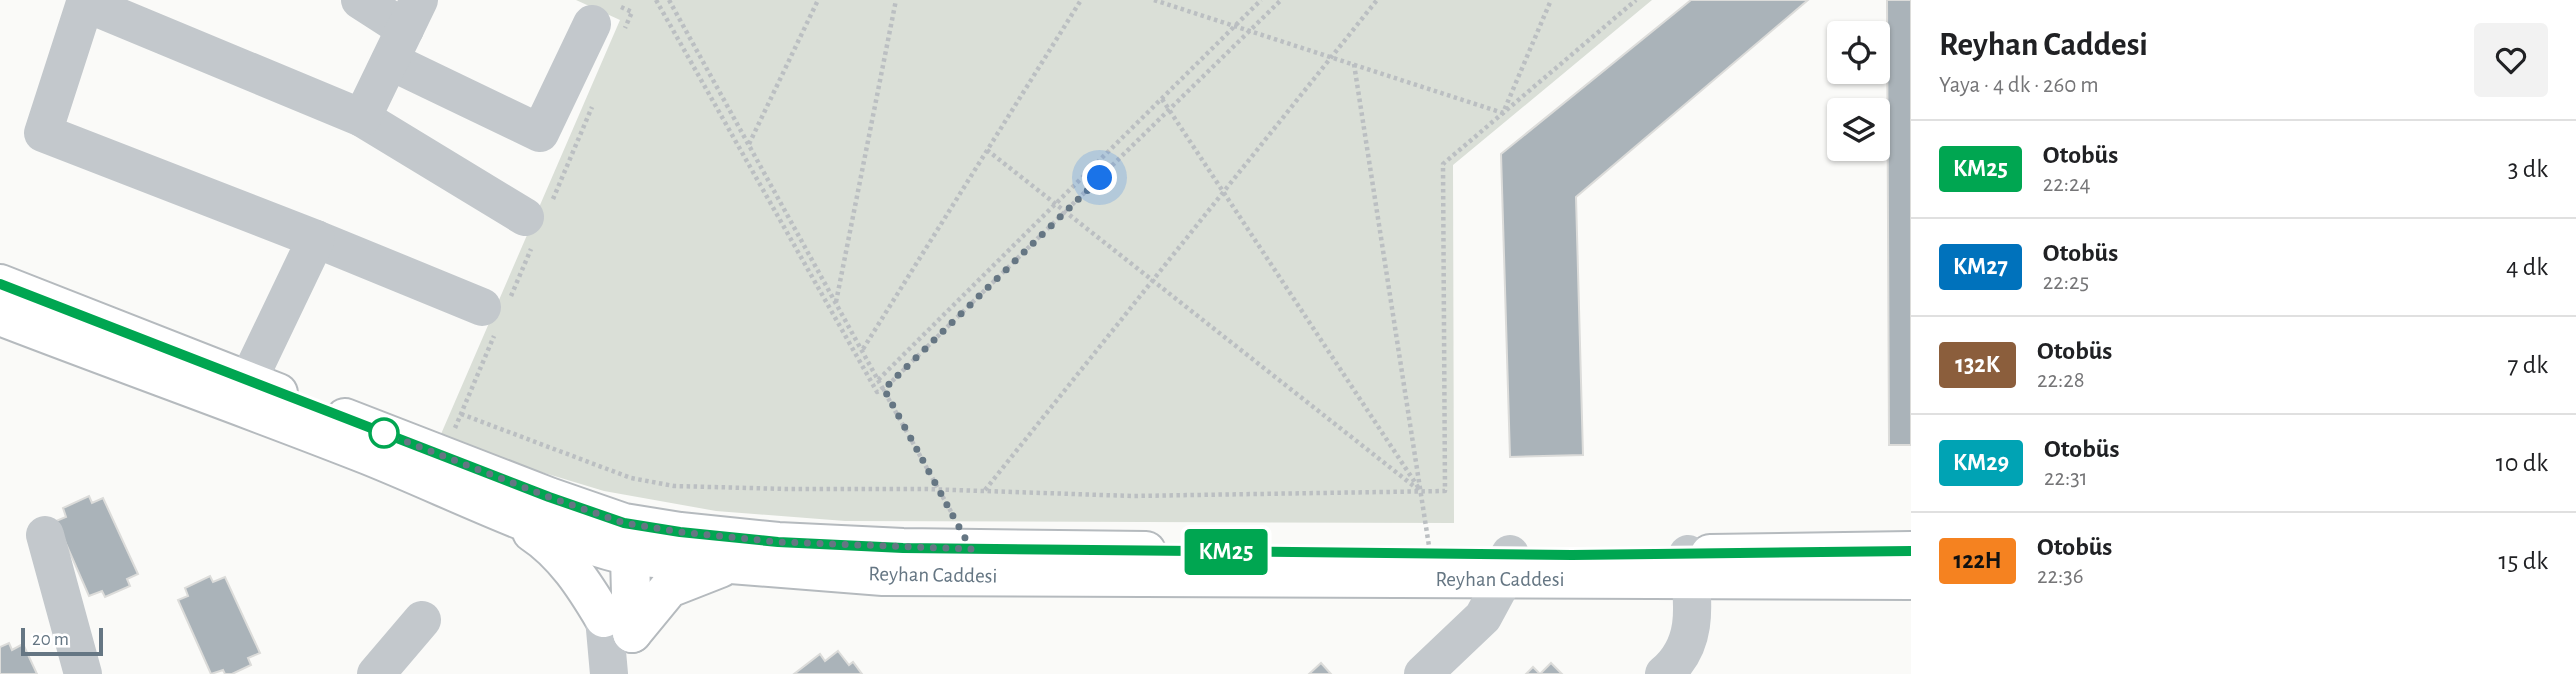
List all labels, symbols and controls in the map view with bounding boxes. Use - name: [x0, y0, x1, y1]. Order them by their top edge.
- map controls: [1827, 21, 1890, 161]
- button: locate: [1827, 21, 1890, 84]
- button: heart: [2474, 23, 2548, 97]
- text: Reyhan Caddesi: [1939, 29, 2148, 62]
- text: Yaya · 4 dk · 260 m: [1939, 74, 2099, 97]
- button: layers: [1827, 98, 1890, 161]
- text: Otobüs: [2043, 142, 2118, 168]
- text: 3 dk: [2508, 156, 2548, 182]
- text: KM25: [1953, 157, 2008, 181]
- your location: [1082, 160, 1117, 195]
- text: 22:24: [2043, 173, 2091, 196]
- text: Otobüs: [2043, 240, 2118, 266]
- text: 4 dk: [2506, 254, 2548, 280]
- text: KM27: [1953, 255, 2008, 279]
- text: 22:25: [2043, 271, 2089, 294]
- text: Otobüs: [2037, 338, 2112, 364]
- text: 7 dk: [2508, 352, 2548, 378]
- text: 132K: [1955, 353, 2000, 377]
- text: 22:28: [2037, 369, 2085, 392]
- unlabelled marker: [369, 418, 399, 448]
- text: Otobüs: [2044, 436, 2119, 462]
- text: 10 dk: [2496, 450, 2548, 476]
- text: KM29: [1953, 451, 2009, 475]
- text: 22:31: [2044, 467, 2088, 490]
- line badge: KM25: [1177, 529, 1275, 575]
- text: Otobüs: [2037, 534, 2112, 560]
- text: KM25: [1199, 540, 1253, 564]
- text: 15 dk: [2499, 548, 2548, 574]
- text: 122H: [1954, 549, 2001, 573]
- street label: Reyhan Caddesi: [868, 563, 998, 587]
- text: 22:36: [2037, 565, 2083, 588]
- street label: Reyhan Caddesi: [1435, 569, 1565, 590]
- scale bar: [21, 625, 103, 657]
- text: 20 m: [32, 630, 69, 649]

